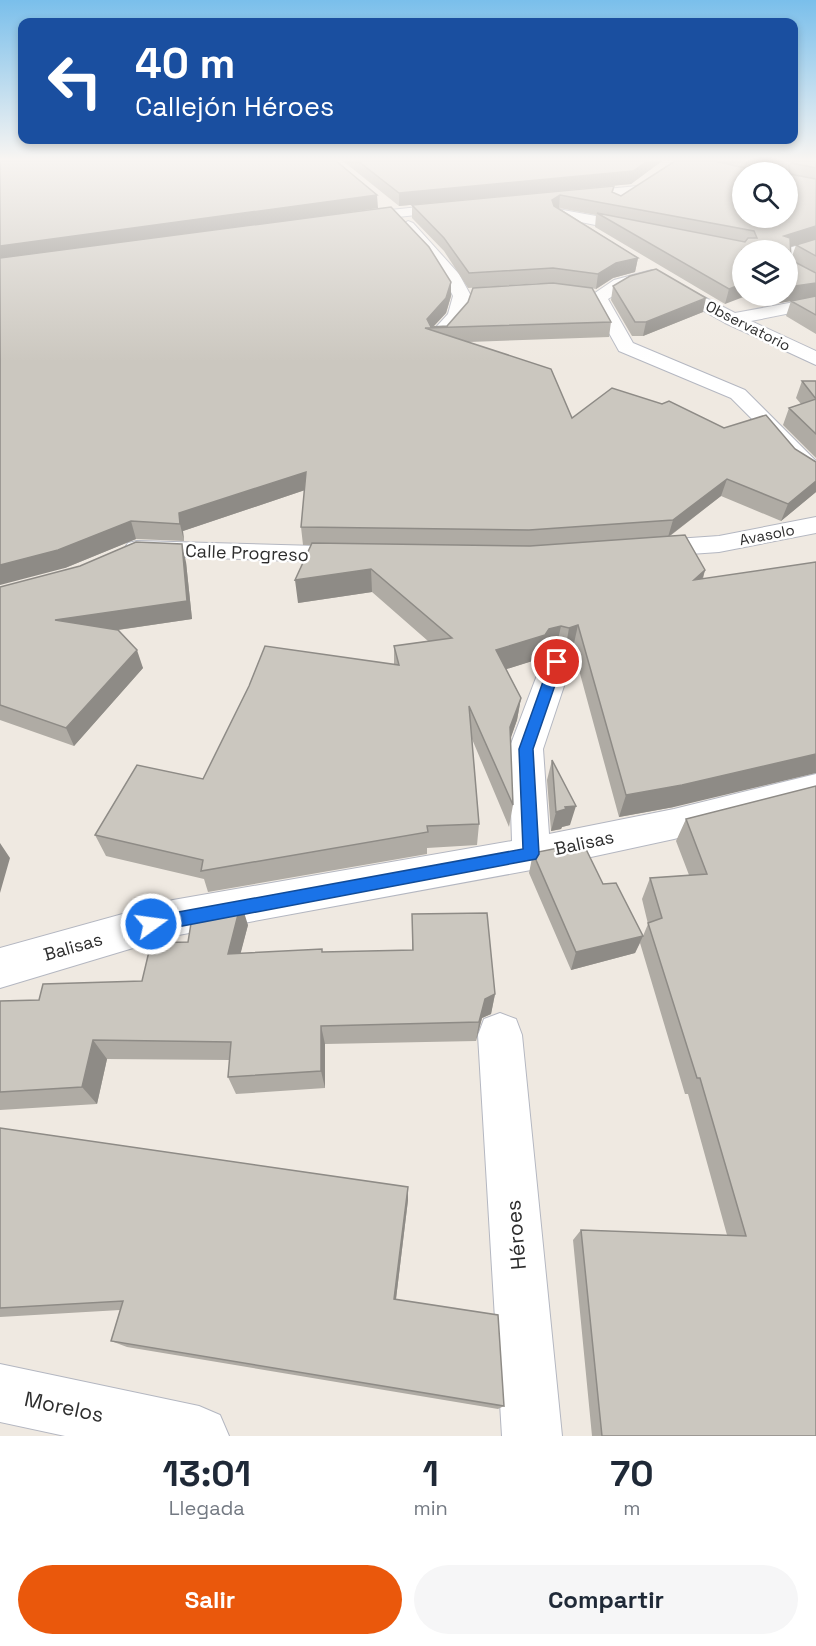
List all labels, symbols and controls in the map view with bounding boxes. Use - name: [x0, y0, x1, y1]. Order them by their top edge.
- text: 40 m: [135, 37, 235, 90]
- icon: left: [36, 42, 114, 120]
- text: Callejón Héroes: [135, 89, 334, 124]
- map controls: [732, 162, 798, 306]
- button: search: [732, 162, 798, 228]
- button: layers: [732, 240, 798, 306]
- street label: Observatorio: [703, 296, 794, 355]
- street label: Avasolo: [738, 520, 796, 549]
- street label: Calle Progreso: [185, 539, 309, 566]
- pin: [531, 636, 582, 687]
- icon: arrive: [540, 645, 573, 678]
- street label: Balisas: [552, 825, 616, 860]
- position arrow: [119, 892, 183, 956]
- street label: Balisas: [41, 927, 105, 966]
- street label: Héroes: [499, 1199, 532, 1271]
- street label: Morelos: [22, 1385, 106, 1428]
- text: 13:01: [162, 1451, 251, 1497]
- text: 1: [423, 1451, 439, 1497]
- text: 70: [610, 1451, 653, 1497]
- text: Llegada: [169, 1495, 245, 1521]
- text: min: [413, 1495, 448, 1521]
- text: m: [623, 1495, 641, 1521]
- button: Salir: [18, 1565, 402, 1634]
- button: Compartir: [414, 1565, 798, 1634]

